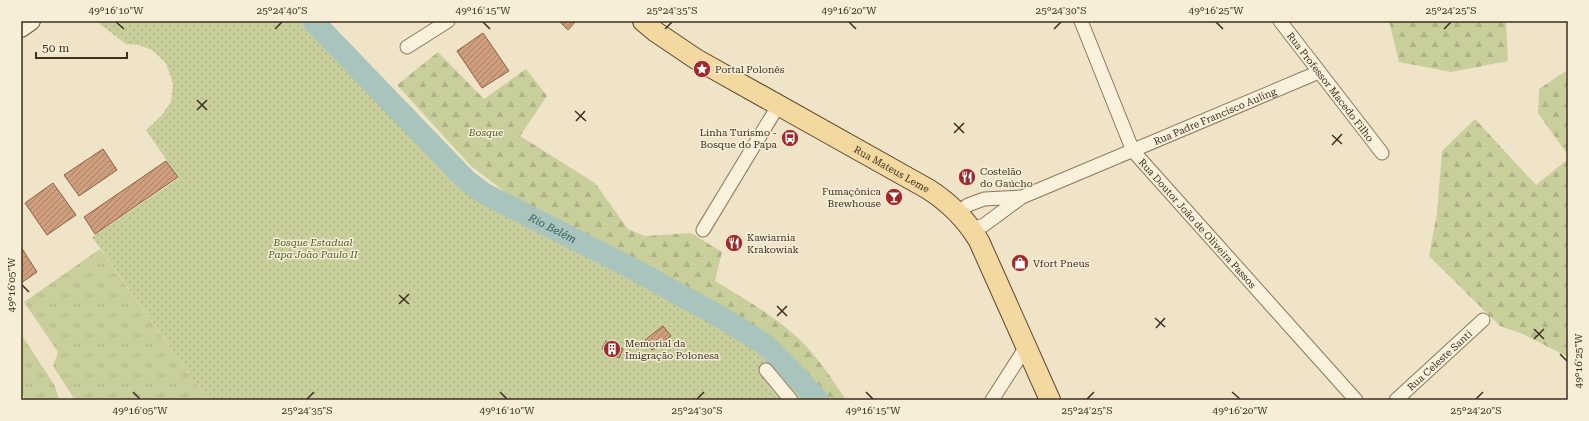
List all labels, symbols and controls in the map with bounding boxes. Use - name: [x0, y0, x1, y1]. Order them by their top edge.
- text: 49°16'10"W: [89, 5, 144, 16]
- text: 25°24'40"S: [257, 5, 307, 16]
- text: 49°16'15"W: [456, 5, 511, 16]
- text: 25°24'35"S: [647, 5, 697, 16]
- text: 49°16'20"W: [822, 5, 877, 16]
- text: 25°24'30"S: [1036, 5, 1086, 16]
- text: 49°16'25"W: [1189, 5, 1244, 16]
- text: 25°24'25"S: [1426, 5, 1476, 16]
- street label: Rua Professor Macedo Filho: [1285, 30, 1376, 144]
- scale bar: [36, 34, 127, 60]
- text: 50 m: [42, 41, 69, 55]
- place icon: Portal Polonês: [692, 59, 712, 79]
- place label: Portal Polonês: [715, 64, 785, 75]
- street label: Rua Padre Francisco Auling: [1152, 86, 1278, 147]
- park label: Bosque: [468, 127, 503, 138]
- place label: Linha Turismo - Bosque do Papa: [700, 127, 778, 150]
- bus stop icon: Linha Turismo - Bosque do Papa: [780, 128, 800, 148]
- street label: Rua Mateus Leme: [852, 144, 932, 195]
- street label: Rua Doutor João de Oliveira Passos: [1137, 157, 1258, 291]
- place label: Costelão do Gaúcho: [980, 166, 1033, 189]
- restaurant icon: Costelão do Gaúcho: [957, 167, 977, 187]
- place label: Fumaçônica Brewhouse: [822, 186, 882, 209]
- bar icon: Fumaçônica Brewhouse: [884, 187, 904, 207]
- water label: Rio Belém: [525, 211, 579, 246]
- place label: Kawiarnia Krakowiak: [747, 232, 800, 255]
- restaurant icon: Kawiarnia Krakowiak: [724, 233, 744, 253]
- park label: Bosque Estadual Papa João Paulo II: [267, 237, 358, 260]
- shop icon: Vfort Pneus: [1010, 253, 1030, 273]
- text: 49°16'05"W: [6, 257, 17, 312]
- place label: Vfort Pneus: [1033, 258, 1090, 269]
- street label: Rua Celeste Santi: [1405, 328, 1474, 393]
- text: 49°16'25"W: [1573, 333, 1584, 388]
- place label: Memorial da Imigração Polonesa: [625, 338, 720, 361]
- building icon: Memorial da Imigração Polonesa: [602, 339, 622, 359]
- text: 49°16'05"W: [113, 405, 168, 416]
- text: 25°24'35"S: [282, 405, 332, 416]
- text: 49°16'10"W: [480, 405, 535, 416]
- text: 25°24'30"S: [672, 405, 722, 416]
- text: 49°16'15"W: [846, 405, 901, 416]
- text: 25°24'25"S: [1062, 405, 1112, 416]
- text: 49°16'20"W: [1213, 405, 1268, 416]
- text: 25°24'20"S: [1451, 405, 1501, 416]

